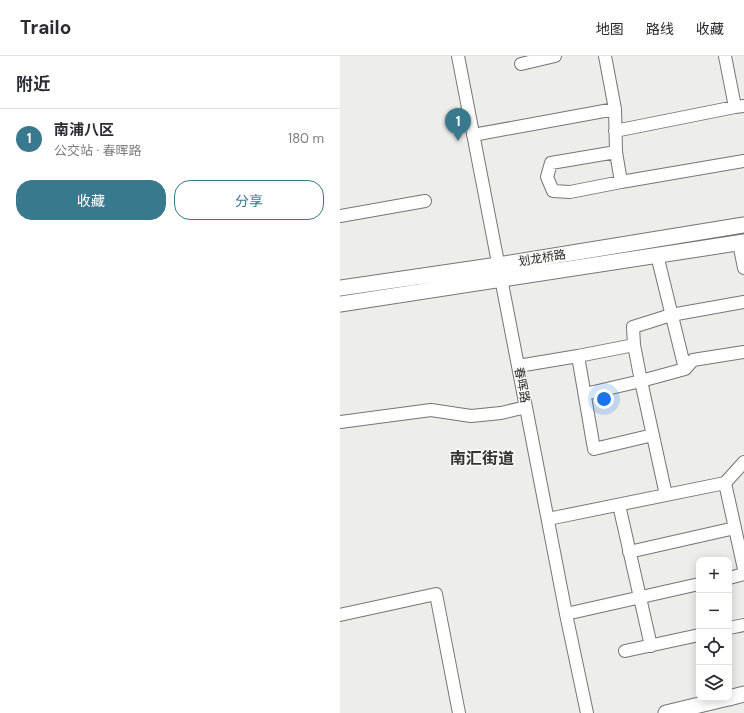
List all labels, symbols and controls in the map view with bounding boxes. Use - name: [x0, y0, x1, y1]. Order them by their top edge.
- text: Trailo: [20, 15, 71, 40]
- text: 地图: [596, 20, 624, 38]
- text: 路线: [646, 20, 674, 38]
- text: 收藏: [696, 20, 724, 38]
- text: 附近: [16, 73, 50, 95]
- pin: 1: [445, 108, 471, 141]
- text: 南浦八区: [54, 120, 114, 140]
- text: 1: [27, 130, 31, 147]
- text: 180 m: [288, 130, 324, 147]
- text: 公交站 · 春晖路: [54, 142, 142, 159]
- button: 收藏: [16, 180, 166, 220]
- button: 分享: [174, 180, 324, 220]
- street label: 划龙桥路: [517, 246, 567, 270]
- street label: 春晖路: [511, 366, 533, 404]
- your location: [594, 389, 614, 409]
- district label: 南汇街道: [450, 448, 514, 469]
- map controls: [696, 557, 732, 701]
- button: +: [696, 557, 732, 593]
- button: −: [696, 593, 732, 629]
- button: locate: [696, 629, 732, 665]
- button: layers: [696, 665, 732, 701]

